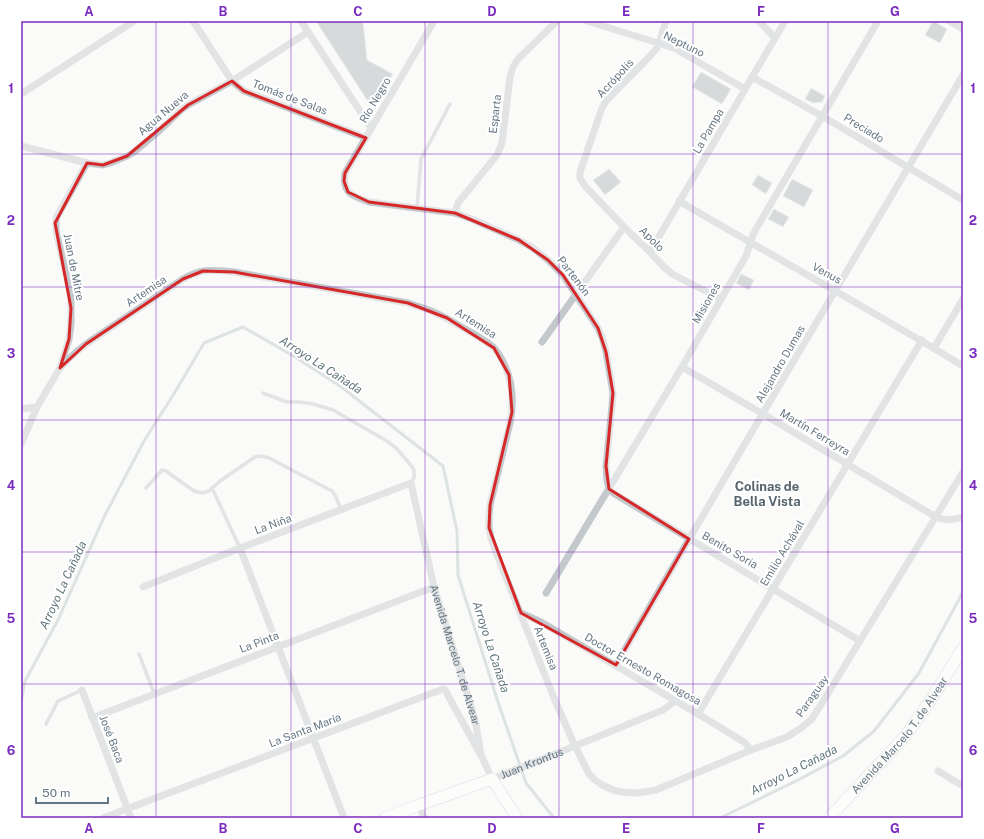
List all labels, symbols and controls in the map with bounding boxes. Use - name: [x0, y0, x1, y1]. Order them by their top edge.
- text: A: [84, 4, 94, 19]
- text: B: [219, 4, 228, 19]
- text: C: [353, 4, 363, 19]
- text: D: [487, 4, 497, 19]
- text: E: [622, 4, 630, 19]
- text: F: [757, 4, 765, 19]
- text: G: [890, 4, 900, 19]
- street label: Neptuno: [662, 29, 706, 59]
- street label: Acrópolis: [594, 56, 636, 100]
- street label: Río Negro: [357, 75, 393, 125]
- street label: Tomás de Salas: [251, 77, 330, 117]
- text: 1: [8, 81, 14, 96]
- text: 1: [970, 81, 976, 96]
- street label: Agua Nueva: [135, 89, 191, 137]
- street label: Esparta: [487, 94, 503, 134]
- street label: La Pampa: [690, 106, 726, 156]
- street label: Preciado: [842, 111, 886, 145]
- text: 2: [7, 213, 15, 228]
- text: 2: [969, 213, 977, 228]
- street label: Apolo: [637, 224, 667, 254]
- street label: Juan de Mitre: [62, 232, 86, 302]
- street label: Partenón: [555, 254, 593, 298]
- street label: Venus: [810, 260, 844, 286]
- street label: Artemisa: [123, 273, 169, 309]
- street label: Misiones: [690, 280, 723, 326]
- street label: Artemisa: [453, 306, 499, 340]
- street label: Alejandro Dumas: [753, 323, 807, 405]
- water label: Arroyo La Cañada: [277, 333, 365, 397]
- text: 3: [7, 346, 16, 361]
- text: 3: [969, 346, 978, 361]
- street label: Martín Ferreyra: [778, 406, 852, 458]
- text: 4: [7, 478, 16, 493]
- text: 4: [969, 478, 978, 493]
- district label: Colinas de Bella Vista: [733, 479, 801, 509]
- street label: La Niña: [253, 512, 293, 536]
- street label: Emilio Achával: [758, 518, 806, 588]
- street label: Benito Soria: [700, 529, 760, 571]
- water label: Arroyo La Cañada: [37, 539, 89, 631]
- street label: Avenida Marcelo T. de Alvear: [428, 583, 482, 726]
- water label: Arroyo La Cañada: [470, 599, 512, 695]
- text: 5: [7, 611, 16, 626]
- text: 5: [969, 611, 978, 626]
- street label: Artemisa: [532, 624, 560, 672]
- street label: La Pinta: [238, 629, 280, 655]
- street label: Doctor Ernesto Romagosa: [583, 631, 703, 707]
- street label: Paraguay: [793, 673, 831, 719]
- street label: Avenida Marcelo T. de Alvear: [849, 675, 950, 796]
- street label: La Santa María: [267, 711, 343, 749]
- street label: José Baca: [97, 713, 127, 765]
- water label: Arroyo La Cañada: [748, 742, 840, 798]
- text: 6: [7, 743, 16, 758]
- text: 6: [969, 743, 978, 758]
- street label: Juan Kronfus: [499, 745, 565, 781]
- scale bar: [36, 779, 108, 805]
- text: 50 m: [42, 786, 70, 800]
- text: A: [84, 821, 94, 836]
- text: B: [219, 821, 228, 836]
- text: C: [353, 821, 363, 836]
- text: D: [487, 821, 497, 836]
- text: E: [622, 821, 630, 836]
- text: F: [757, 821, 765, 836]
- text: G: [890, 821, 900, 836]

